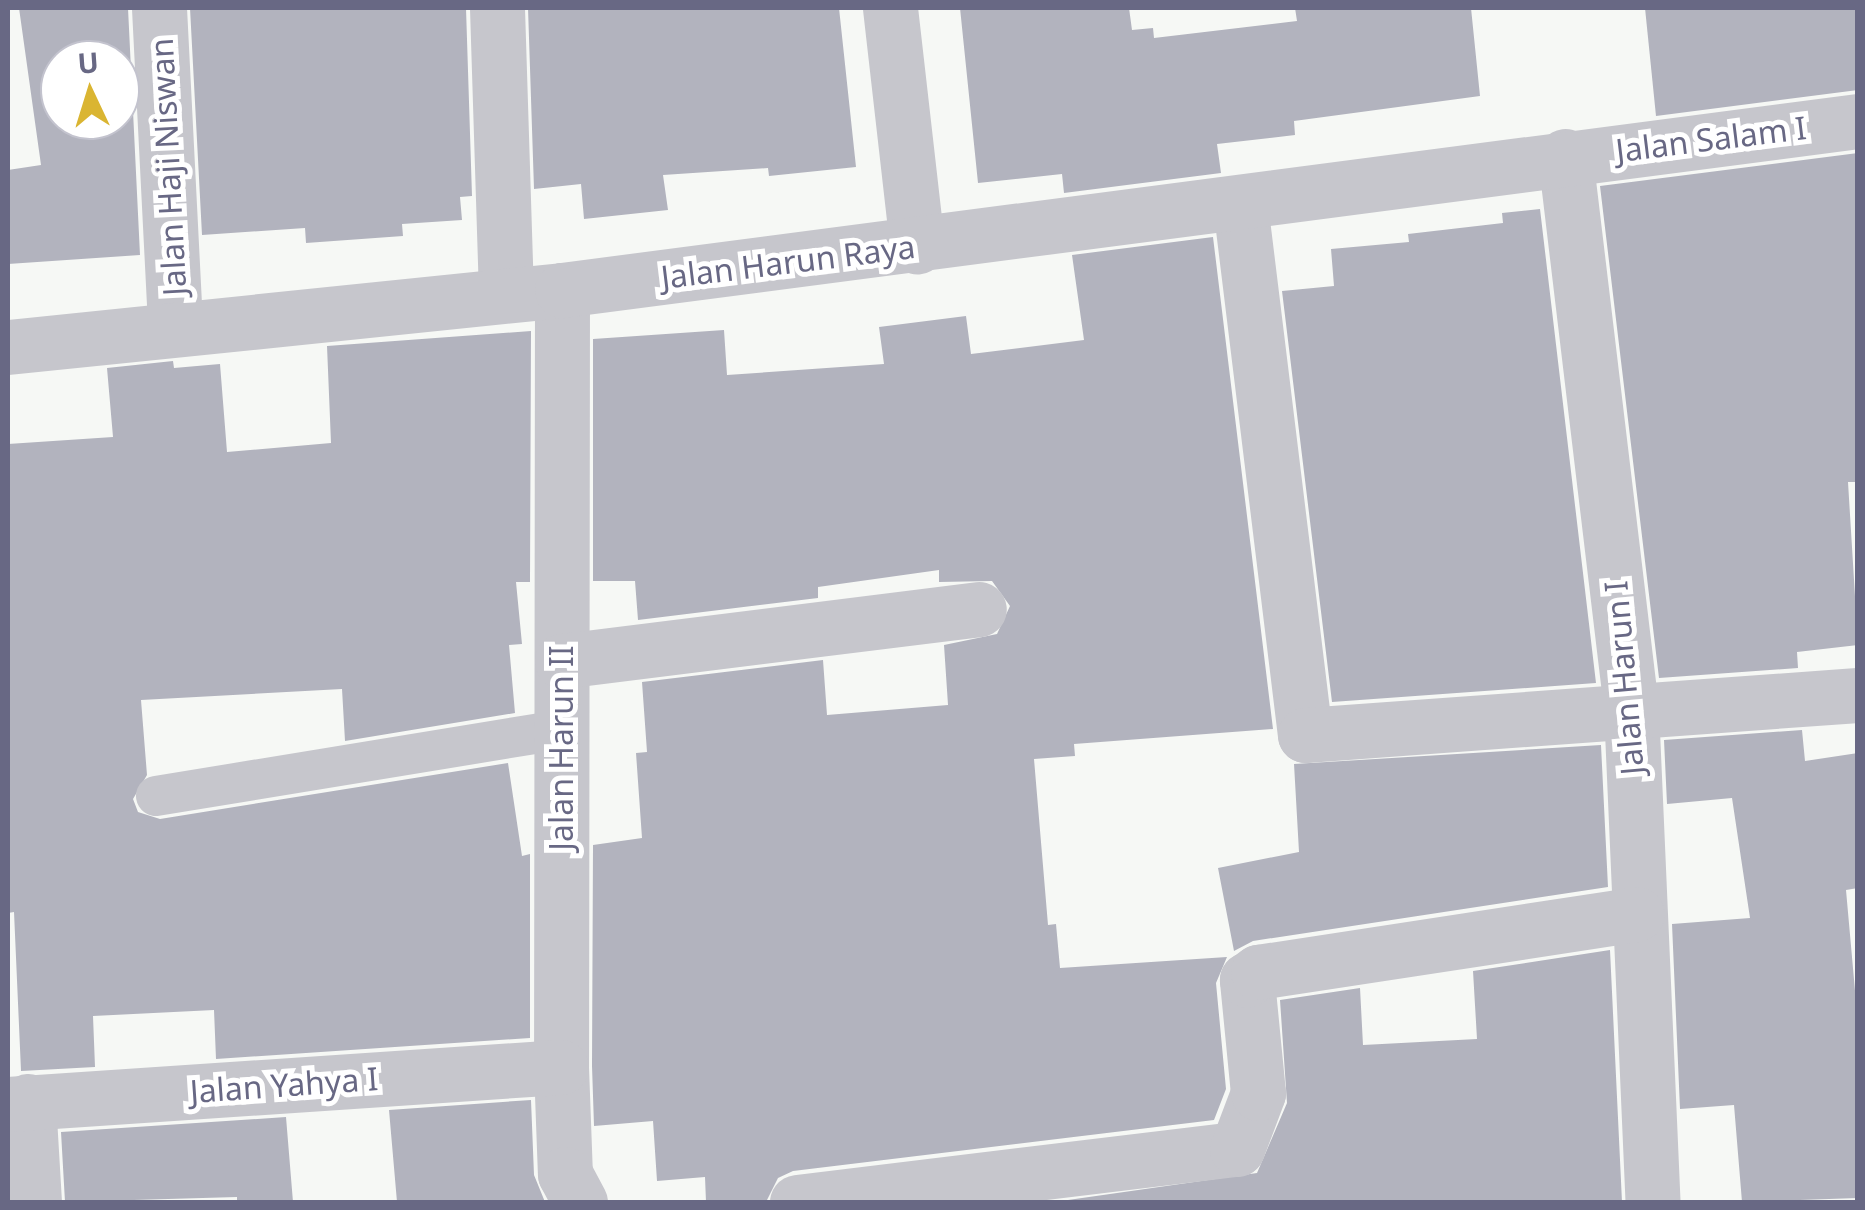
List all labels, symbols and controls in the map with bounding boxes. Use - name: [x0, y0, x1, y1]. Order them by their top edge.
- street label: Jalan Haji Niswan: [142, 37, 194, 297]
- north arrow: [40, 40, 140, 140]
- text: U: [76, 42, 100, 82]
- street label: Jalan Salam I: [1613, 108, 1809, 170]
- street label: Jalan Harun Raya: [659, 227, 917, 297]
- street label: Jalan Harun I: [1596, 579, 1652, 777]
- street label: Jalan Harun II: [542, 645, 580, 851]
- street label: Jalan Yahya I: [189, 1059, 379, 1111]

